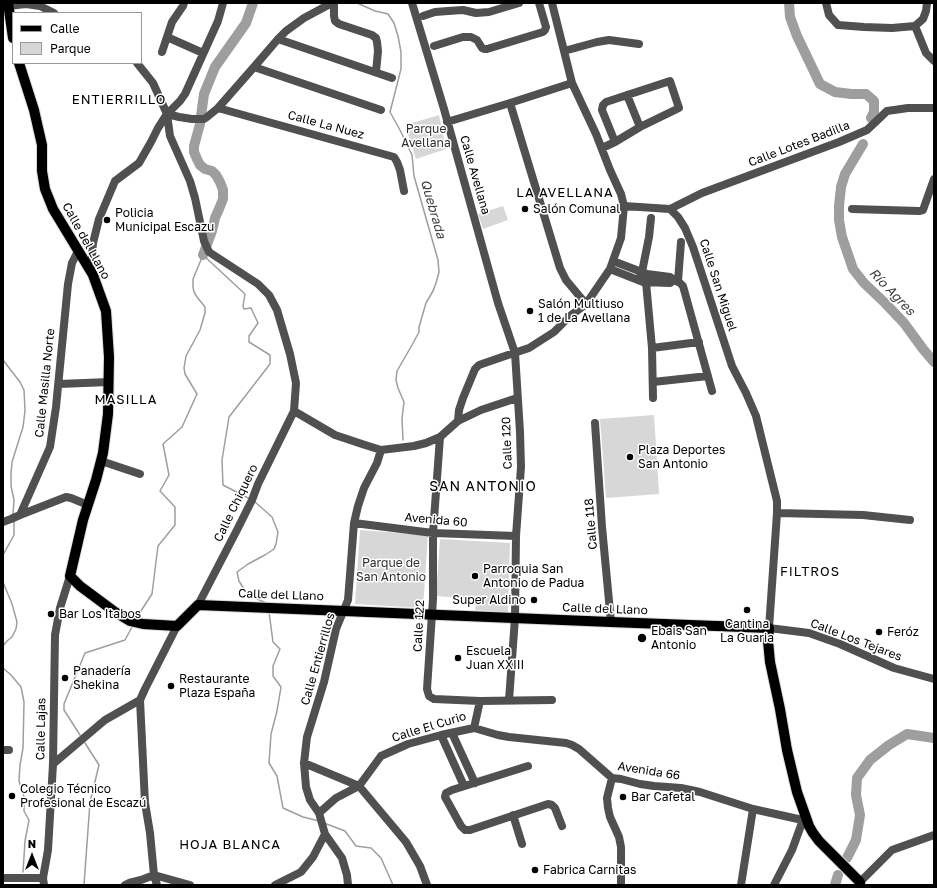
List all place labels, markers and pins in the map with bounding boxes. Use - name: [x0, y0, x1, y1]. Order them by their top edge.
- place label: Salón Comunal: [533, 202, 620, 216]
- marker: Salón Comunal: [520, 204, 530, 214]
- place label: Policia Municipal Escazu: [115, 206, 214, 234]
- marker: Policia Municipal Escazu: [102, 215, 112, 225]
- place label: Salón Multiuso 1 de La Avellana: [538, 297, 630, 325]
- marker: Salón Multiuso 1 de La Avellana: [525, 306, 535, 316]
- place label: Plaza Deportes San Antonio: [638, 443, 725, 471]
- marker: Plaza Deportes San Antonio: [625, 452, 635, 462]
- place label: Parroquia San Antonio de Padua: [483, 562, 584, 590]
- marker: Parroquia San Antonio de Padua: [470, 571, 480, 581]
- place label: Super Aldino: [452, 593, 526, 607]
- marker: Super Aldino: [529, 595, 539, 605]
- marker: Cantina La Guaria: [742, 605, 752, 615]
- place label: Bar Los Itabos: [59, 607, 141, 621]
- marker: Bar Los Itabos: [46, 609, 56, 619]
- place label: Cantina La Guaria: [720, 617, 774, 645]
- place label: Ebais San Antonio: [651, 624, 707, 652]
- place label: Feróz: [887, 625, 919, 639]
- marker: Feróz: [874, 627, 884, 637]
- marker: Ebais San Antonio: [636, 632, 648, 644]
- place label: Escuela Juan XXIII: [466, 644, 524, 672]
- marker: Escuela Juan XXIII: [453, 653, 463, 663]
- place label: Panadería Shekina: [73, 664, 131, 692]
- place label: Restaurante Plaza España: [179, 672, 255, 700]
- marker: Panadería Shekina: [60, 673, 70, 683]
- marker: Restaurante Plaza España: [166, 681, 176, 691]
- place label: Colegio Técnico Profesional de Escazú: [20, 782, 146, 810]
- place label: Bar Cafetal: [631, 790, 695, 804]
- marker: Colegio Técnico Profesional de Escazú: [7, 791, 17, 801]
- marker: Bar Cafetal: [618, 792, 628, 802]
- place label: Fabrica Carnitas: [543, 863, 636, 877]
- marker: Fabrica Carnitas: [530, 865, 540, 875]

